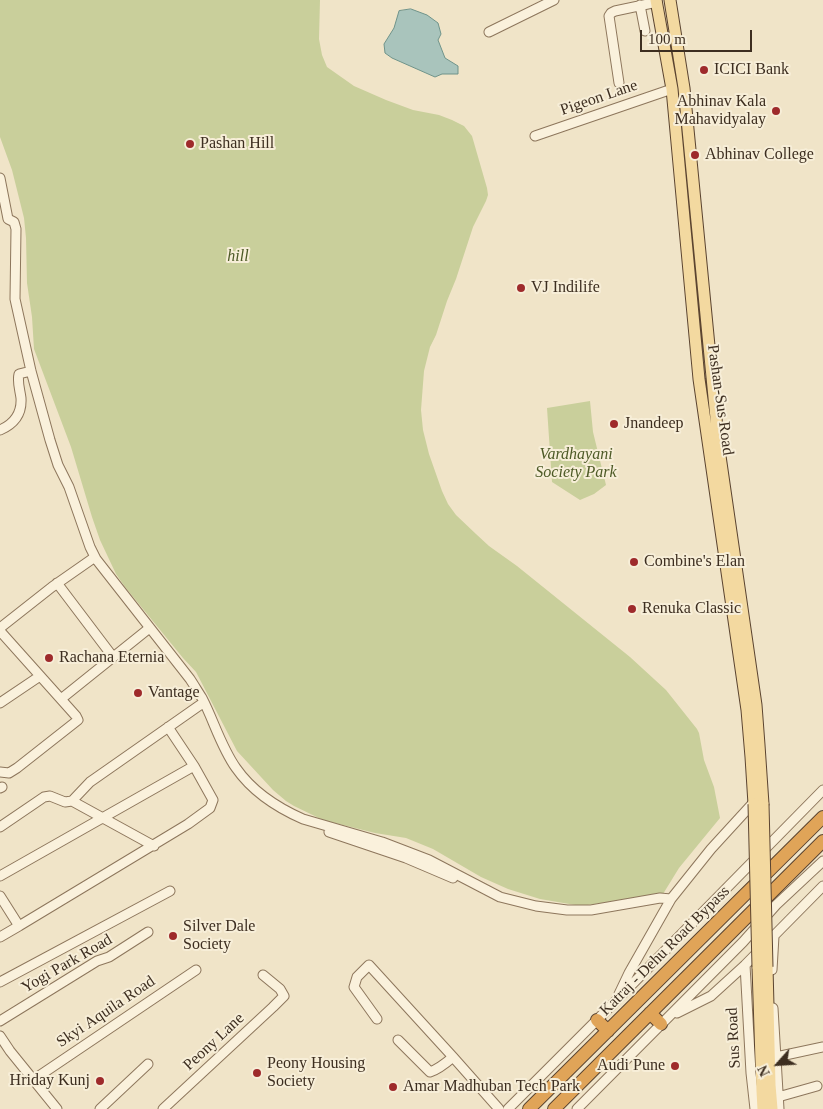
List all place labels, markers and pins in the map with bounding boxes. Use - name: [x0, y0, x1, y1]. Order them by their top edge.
- place label: ICICI Bank: [714, 60, 789, 80]
- marker: ICICI Bank: [698, 64, 710, 76]
- place label: Abhinav Kala Mahavidyalay: [674, 92, 766, 130]
- marker: Abhinav Kala Mahavidyalay: [770, 105, 782, 117]
- place label: Pashan Hill: [200, 134, 274, 154]
- marker: Pashan Hill: [184, 138, 196, 150]
- place label: Abhinav College: [705, 145, 814, 165]
- marker: Abhinav College: [689, 149, 701, 161]
- place label: VJ Indilife: [531, 278, 600, 298]
- marker: VJ Indilife: [515, 282, 527, 294]
- place label: Jnandeep: [624, 414, 684, 434]
- marker: Jnandeep: [608, 418, 620, 430]
- place label: Combine's Elan: [644, 552, 745, 572]
- marker: Combine's Elan: [628, 556, 640, 568]
- place label: Renuka Classic: [642, 599, 741, 619]
- marker: Renuka Classic: [626, 603, 638, 615]
- place label: Rachana Eternia: [59, 648, 164, 668]
- marker: Rachana Eternia: [43, 652, 55, 664]
- place label: Vantage: [148, 683, 200, 703]
- marker: Vantage: [132, 687, 144, 699]
- place label: Silver Dale Society: [183, 917, 255, 955]
- marker: Silver Dale Society: [167, 930, 179, 942]
- place label: Peony Housing Society: [267, 1054, 365, 1092]
- place label: Audi Pune: [597, 1056, 665, 1076]
- marker: Audi Pune: [669, 1060, 681, 1072]
- marker: Peony Housing Society: [251, 1067, 263, 1079]
- place label: Hriday Kunj: [10, 1071, 90, 1091]
- marker: Hriday Kunj: [94, 1075, 106, 1087]
- place label: Amar Madhuban Tech Park: [403, 1077, 580, 1097]
- marker: Amar Madhuban Tech Park: [387, 1081, 399, 1093]

